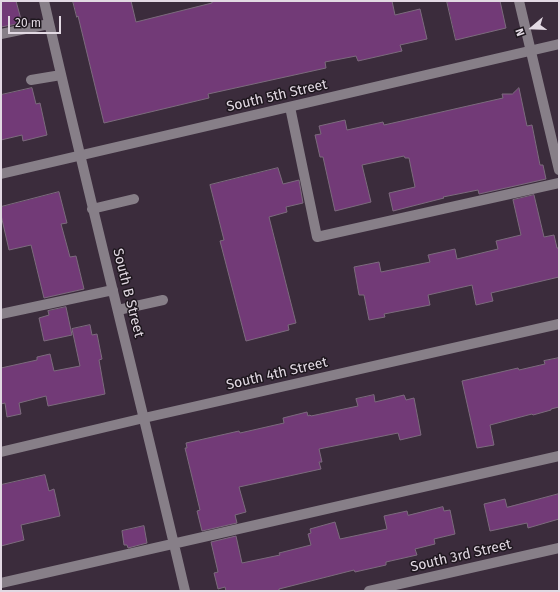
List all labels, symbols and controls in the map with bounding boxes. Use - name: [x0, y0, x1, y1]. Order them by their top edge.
- scale bar: [10, 8, 63, 34]
- north arrow: [512, 8, 552, 48]
- text: 20 m: [15, 16, 41, 30]
- text: N: [513, 27, 528, 38]
- street label: South 5th Street: [225, 76, 329, 116]
- street label: South B Street: [109, 247, 147, 339]
- street label: South 4th Street: [225, 354, 329, 394]
- street label: South 3rd Street: [409, 536, 513, 576]

